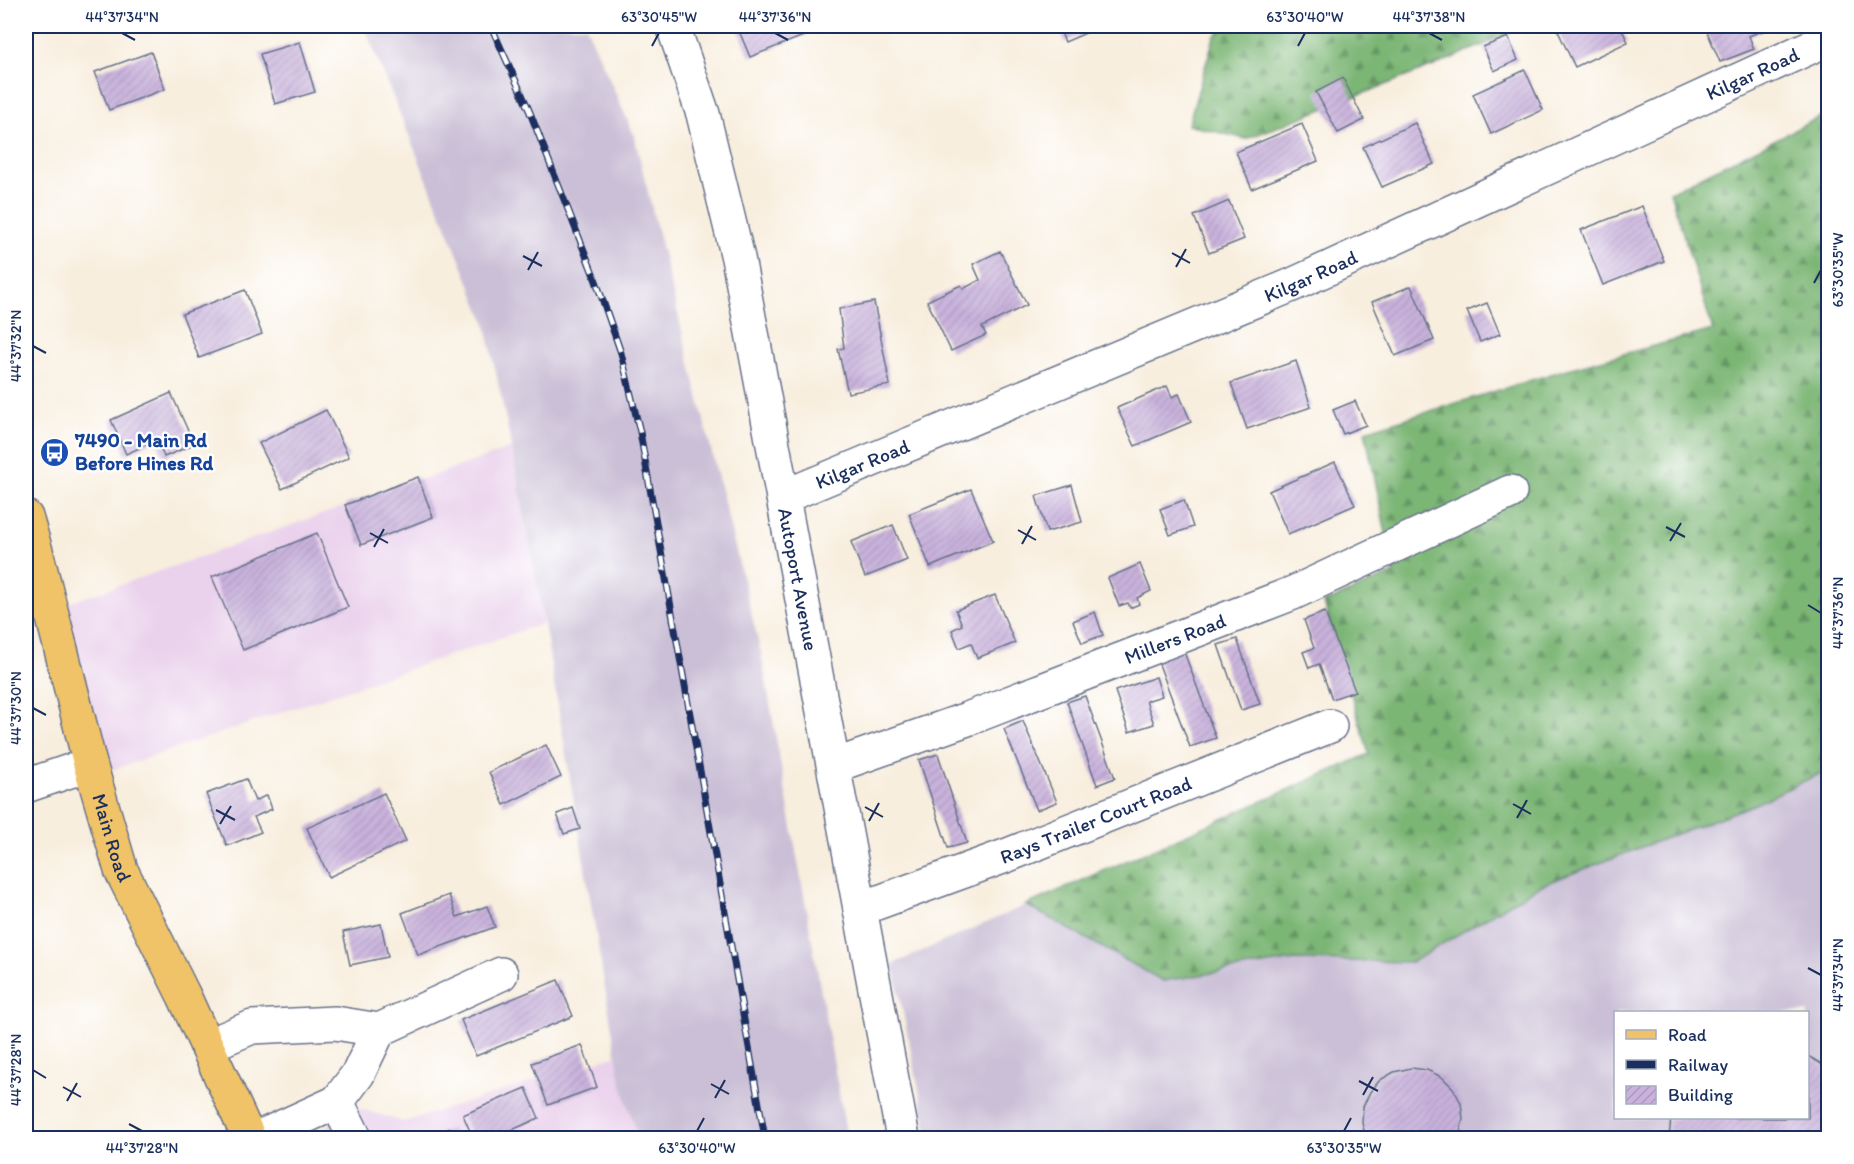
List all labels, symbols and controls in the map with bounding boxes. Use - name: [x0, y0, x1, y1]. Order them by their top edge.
- text: 44°37'34"N: [85, 8, 159, 26]
- text: 63°30'45"W: [621, 8, 697, 26]
- text: 44°37'36"N: [739, 8, 811, 26]
- text: 63°30'40"W: [1266, 8, 1344, 26]
- text: 44°37'38"N: [1393, 8, 1465, 26]
- street label: Kilgar Road: [1702, 42, 1803, 105]
- text: 63°30'35"W: [1829, 232, 1847, 308]
- street label: Kilgar Road: [1260, 245, 1361, 307]
- text: 44°37'32"N: [7, 310, 25, 382]
- place label: 7490 - Main Rd Before Hines Rd: [74, 428, 213, 475]
- street label: Kilgar Road: [812, 434, 913, 494]
- bus stop icon: 7490 - Main Rd Before Hines Rd: [38, 436, 70, 468]
- street label: Autoport Avenue: [773, 506, 823, 653]
- text: 44°37'36"N: [1829, 577, 1847, 649]
- street label: Millers Road: [1121, 608, 1229, 669]
- text: 44°37'30"N: [7, 671, 25, 745]
- street label: Rays Trailer Court Road: [997, 771, 1195, 869]
- street label: Main Road: [87, 791, 137, 886]
- text: 44°37'34"N: [1829, 938, 1847, 1012]
- legend: [1614, 1011, 1809, 1119]
- text: Road: [1668, 1024, 1707, 1046]
- text: 44°37'28"N: [7, 1034, 25, 1106]
- text: Railway: [1668, 1054, 1729, 1076]
- text: Building: [1668, 1084, 1734, 1106]
- text: 44°37'28"N: [106, 1139, 178, 1157]
- text: 63°30'40"W: [658, 1139, 736, 1157]
- text: 63°30'35"W: [1306, 1139, 1382, 1157]

